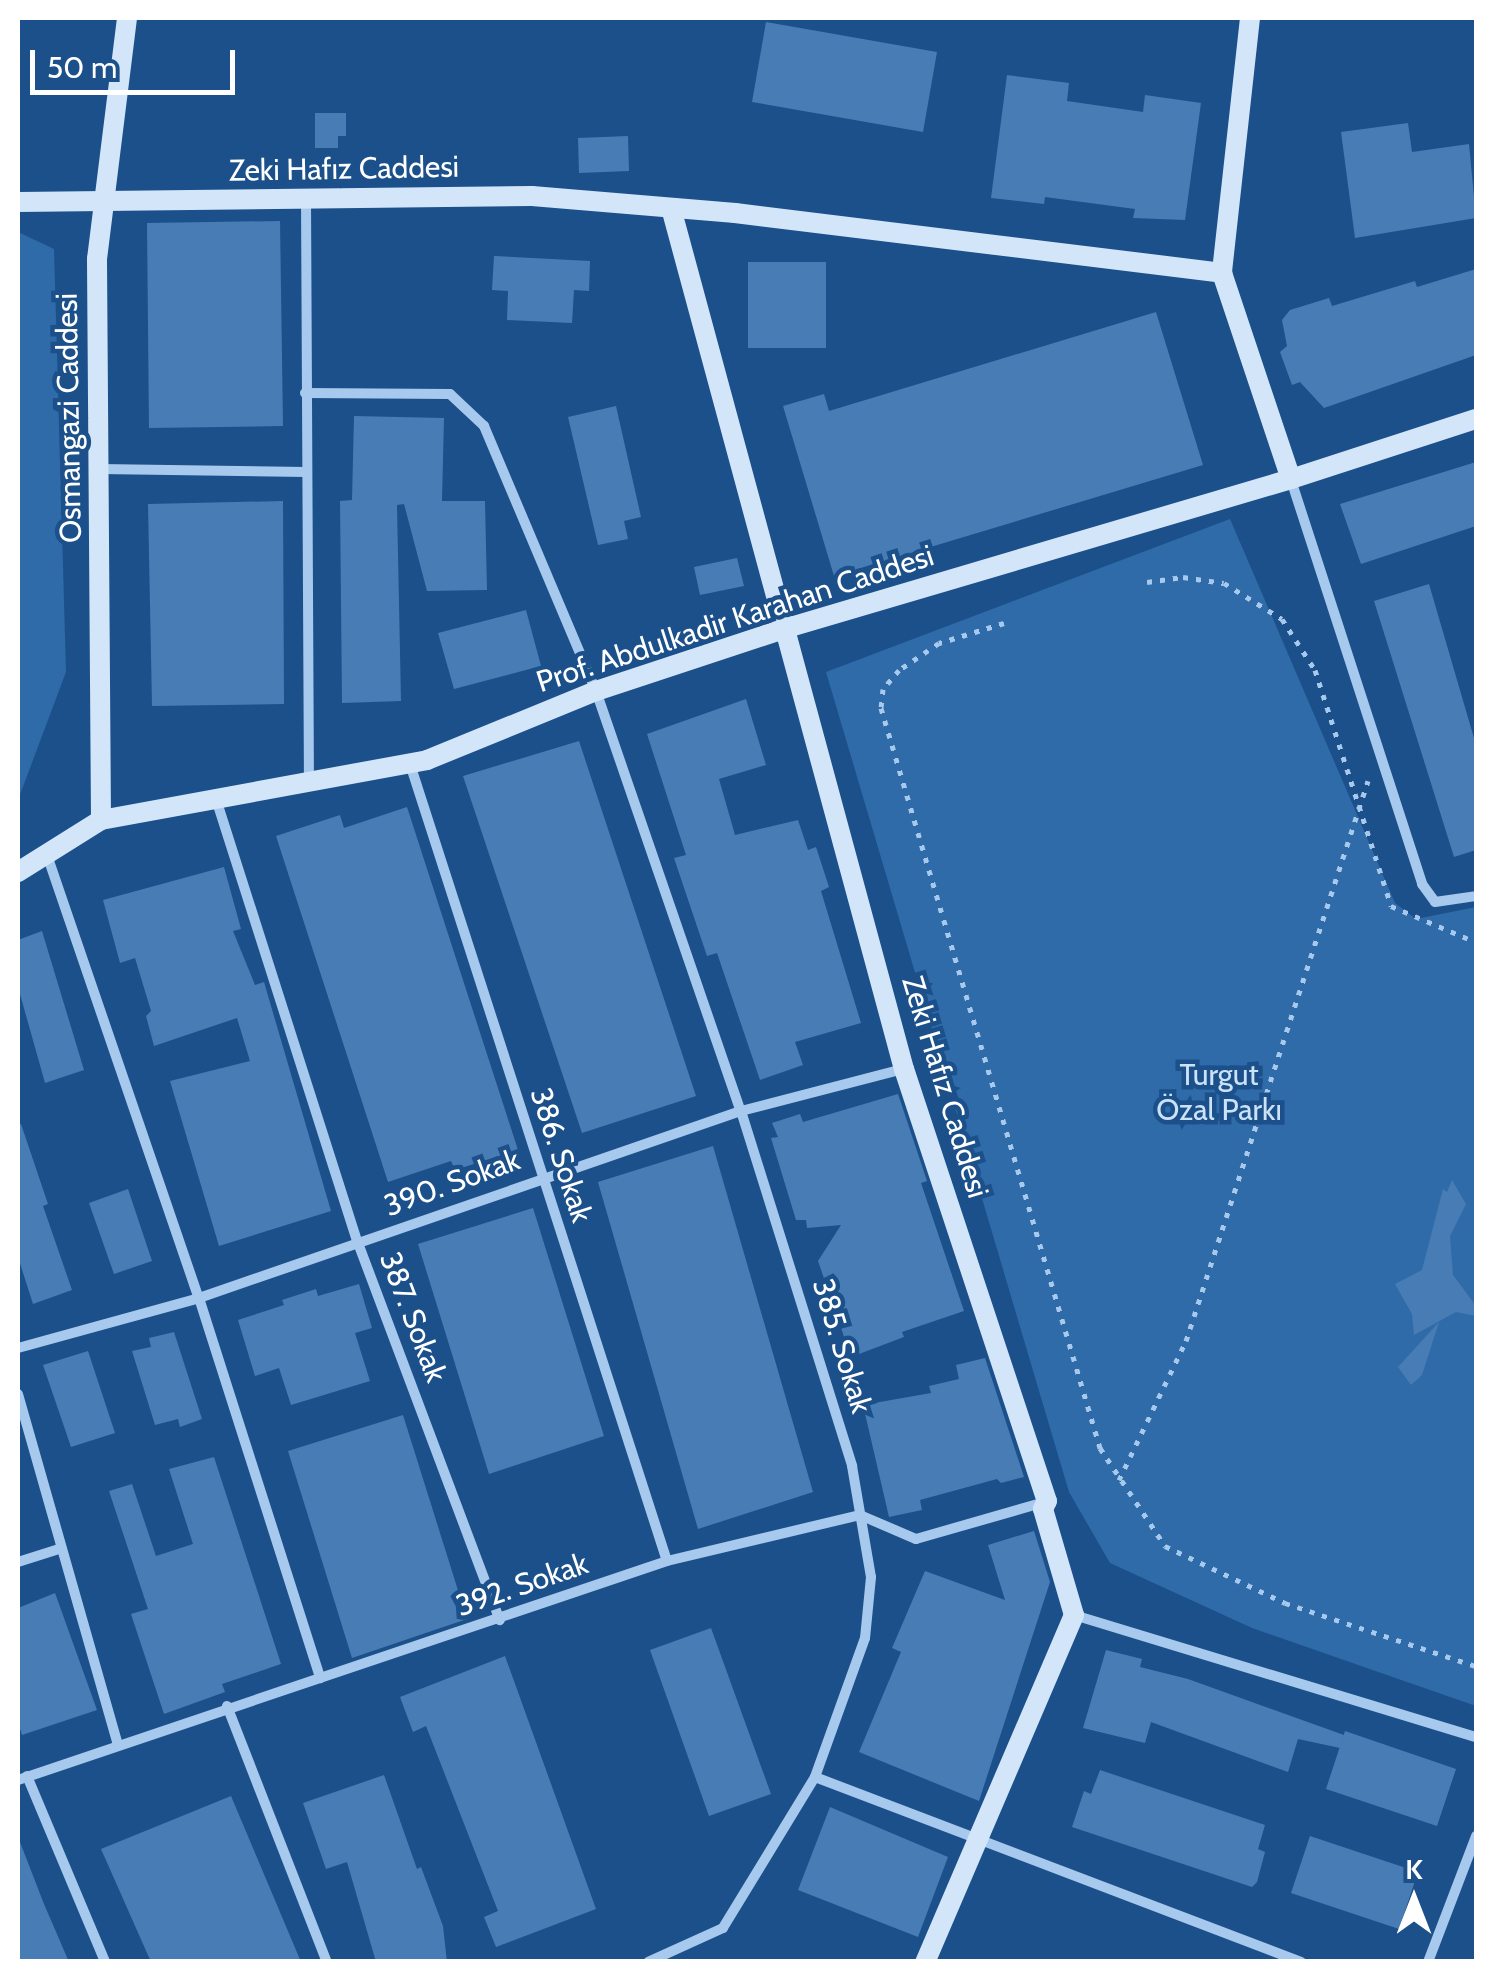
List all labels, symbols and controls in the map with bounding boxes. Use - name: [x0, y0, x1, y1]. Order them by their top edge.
- scale bar: [35, 30, 240, 92]
- text: 50 m: [47, 49, 117, 86]
- street label: Zeki Hafız Caddesi: [229, 149, 459, 189]
- street label: Osmangazi Caddesi: [49, 293, 89, 543]
- street label: Prof. Abdulkadir Karahan Caddesi: [532, 538, 938, 700]
- street label: Zeki Hafız Caddesi: [894, 972, 996, 1202]
- park label: Turgut Özal Parkı: [1156, 1057, 1282, 1128]
- street label: 386. Sokak: [522, 1083, 600, 1227]
- street label: 390. Sokak: [379, 1142, 525, 1224]
- street label: 387. Sokak: [372, 1247, 454, 1387]
- street label: 385. Sokak: [804, 1274, 880, 1418]
- street label: 392. Sokak: [451, 1546, 593, 1624]
- north arrow: [1364, 1849, 1464, 1949]
- text: K: [1405, 1852, 1423, 1886]

